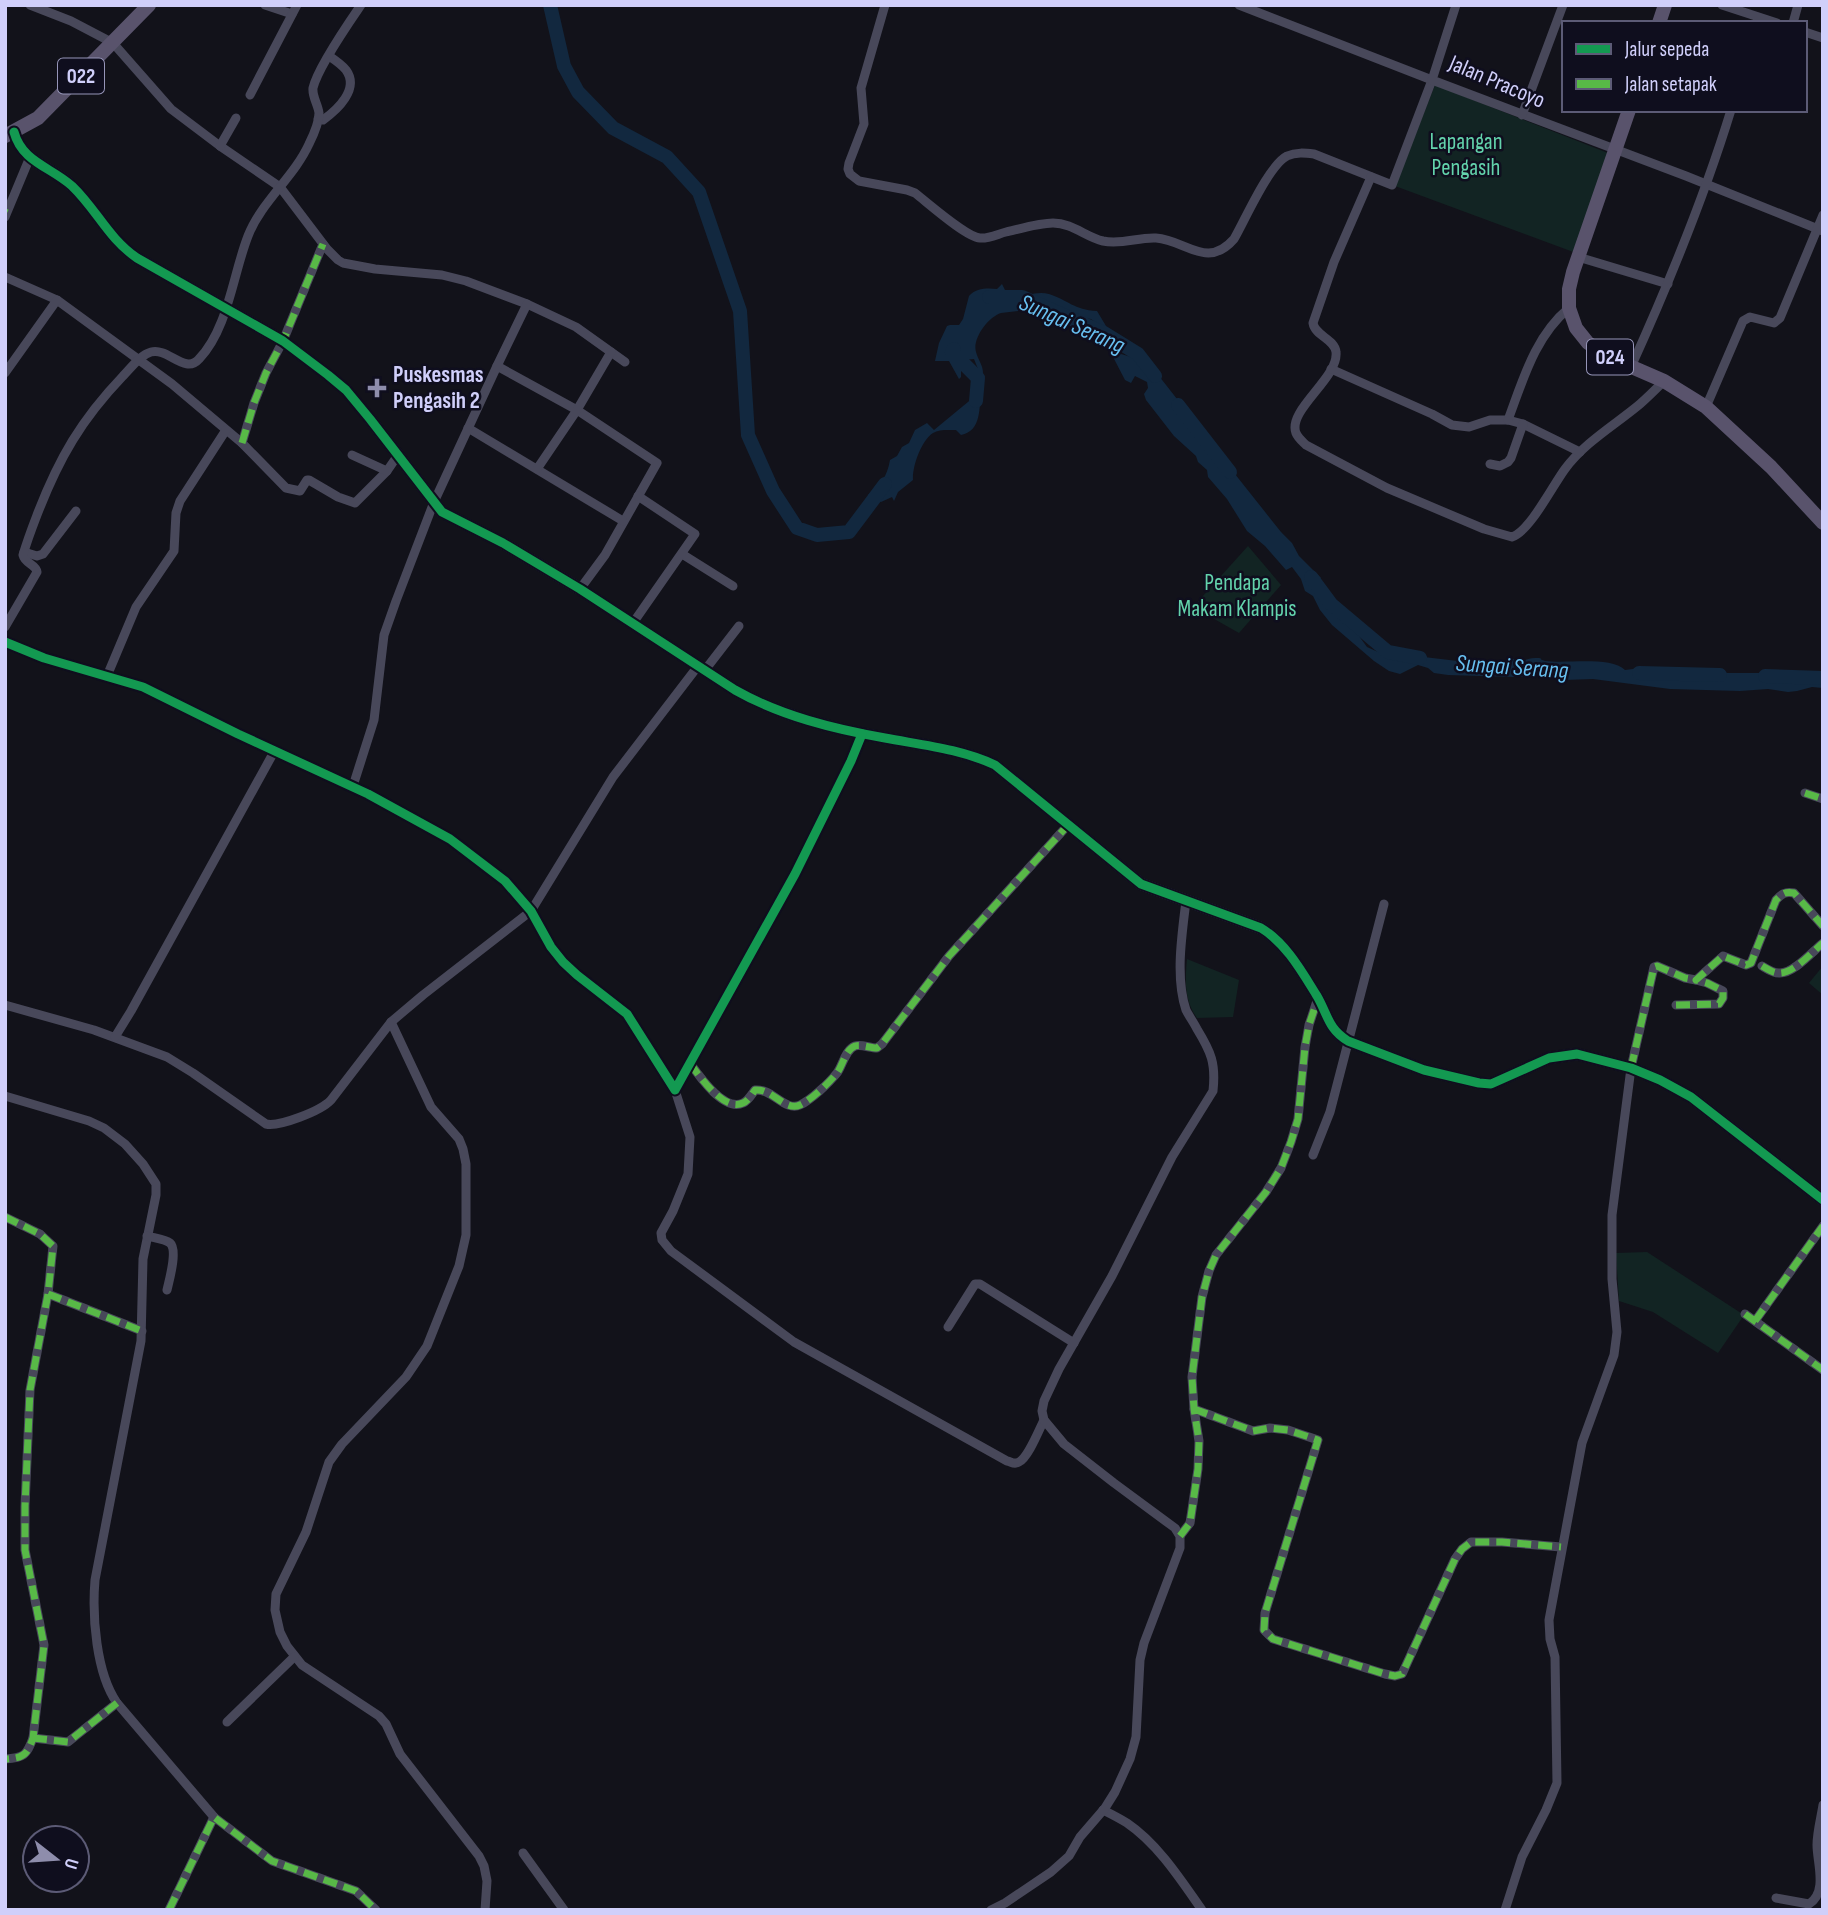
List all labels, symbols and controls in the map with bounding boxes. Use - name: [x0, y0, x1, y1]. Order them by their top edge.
- legend: [1562, 21, 1807, 112]
- text: Jalur sepeda: [1624, 37, 1709, 62]
- street label: Jalan Pracoyo: [1444, 49, 1549, 115]
- road number: 022: [58, 58, 104, 94]
- text: Jalan setapak: [1624, 72, 1717, 97]
- park label: Lapangan Pengasih: [1429, 128, 1503, 182]
- water label: Sungai Serang: [1015, 288, 1130, 360]
- road number: 024: [1587, 340, 1633, 374]
- place label: Puskesmas Pengasih 2: [393, 361, 484, 415]
- marker: Puskesmas Pengasih 2: [367, 378, 387, 398]
- park label: Pendapa Makam Klampis: [1177, 569, 1297, 623]
- water label: Sungai Serang: [1455, 649, 1570, 685]
- north arrow: [21, 1824, 91, 1894]
- text: U: [58, 1855, 83, 1872]

